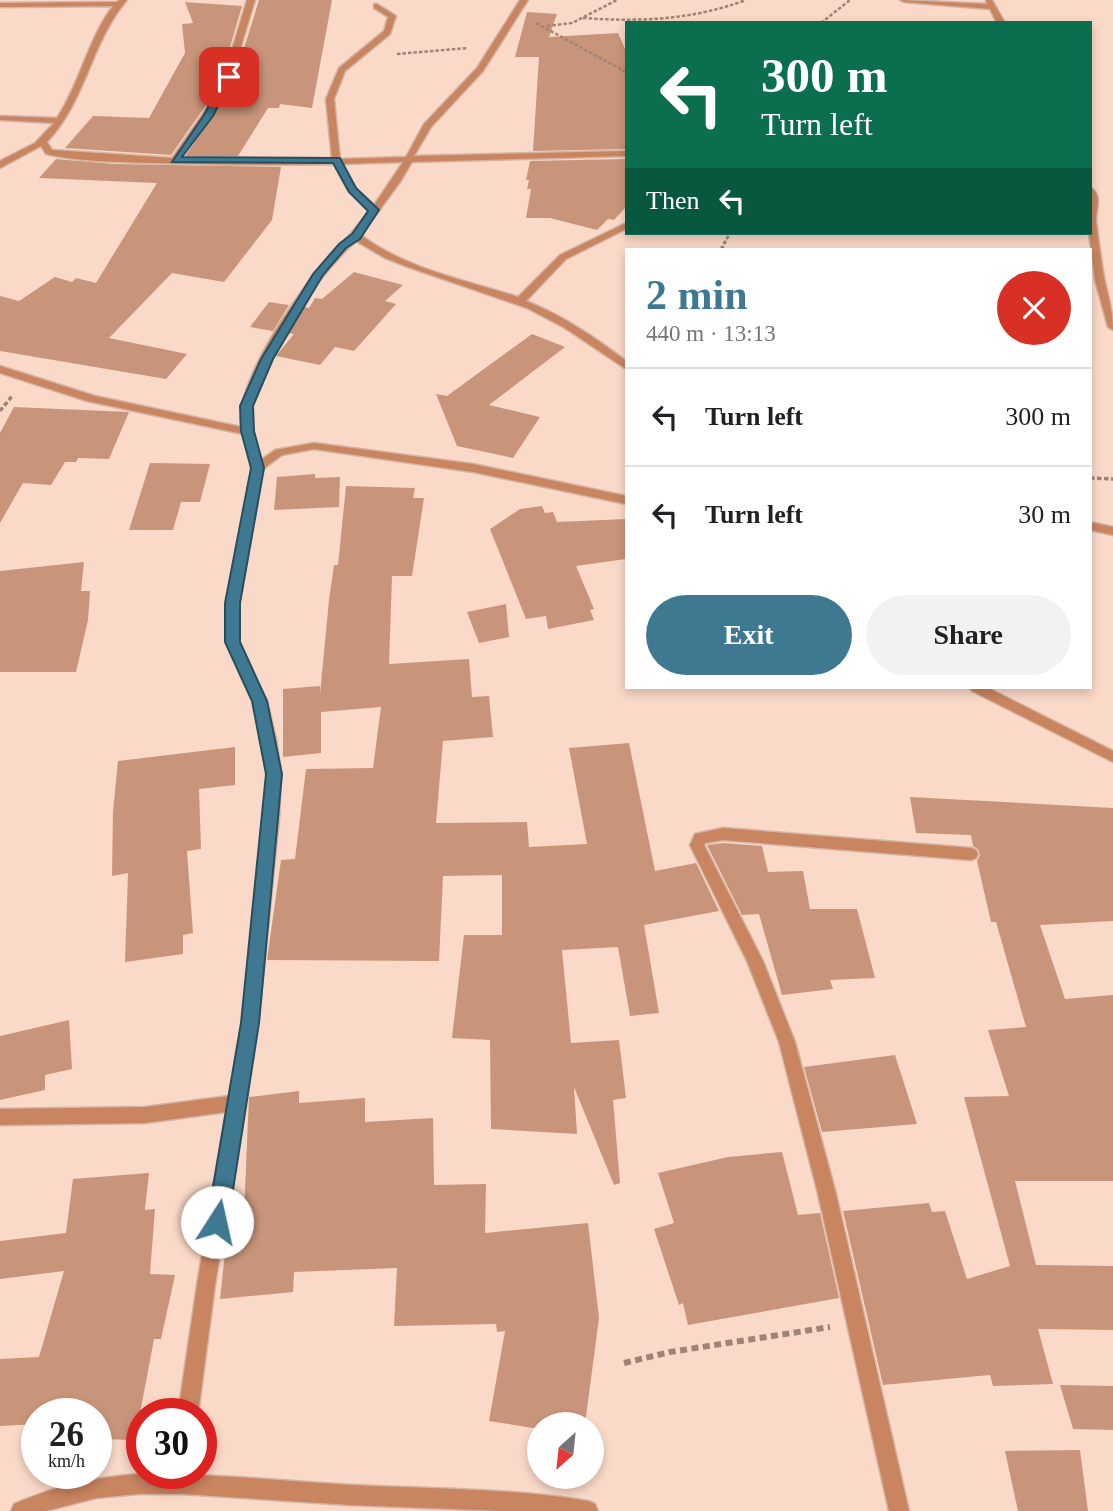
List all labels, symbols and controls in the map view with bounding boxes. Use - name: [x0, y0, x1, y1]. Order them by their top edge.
- pin: [199, 47, 259, 107]
- text: 300 m: [761, 48, 888, 103]
- icon: left: [646, 49, 737, 140]
- icon: arrive: [210, 58, 248, 96]
- text: Turn left: [761, 106, 873, 142]
- icon: left: [713, 182, 751, 220]
- text: Then: [646, 186, 699, 215]
- button: close: [997, 271, 1071, 345]
- text: 2 min: [646, 272, 748, 318]
- text: 440 m · 13:13: [646, 321, 776, 346]
- icon: left: [646, 398, 684, 436]
- text: Turn left: [705, 402, 803, 431]
- text: 300 m: [1005, 402, 1071, 431]
- icon: left: [646, 496, 684, 534]
- text: Turn left: [705, 500, 803, 529]
- text: 30 m: [1018, 500, 1071, 529]
- button: Exit: [646, 595, 852, 675]
- button: Share: [866, 595, 1071, 675]
- position arrow: [180, 1185, 254, 1259]
- speed limit sign: 30: [126, 1398, 217, 1489]
- north arrow: [527, 1412, 604, 1489]
- map controls: [527, 1412, 604, 1489]
- text: 26: [49, 1415, 84, 1454]
- text: km/h: [48, 1451, 85, 1471]

